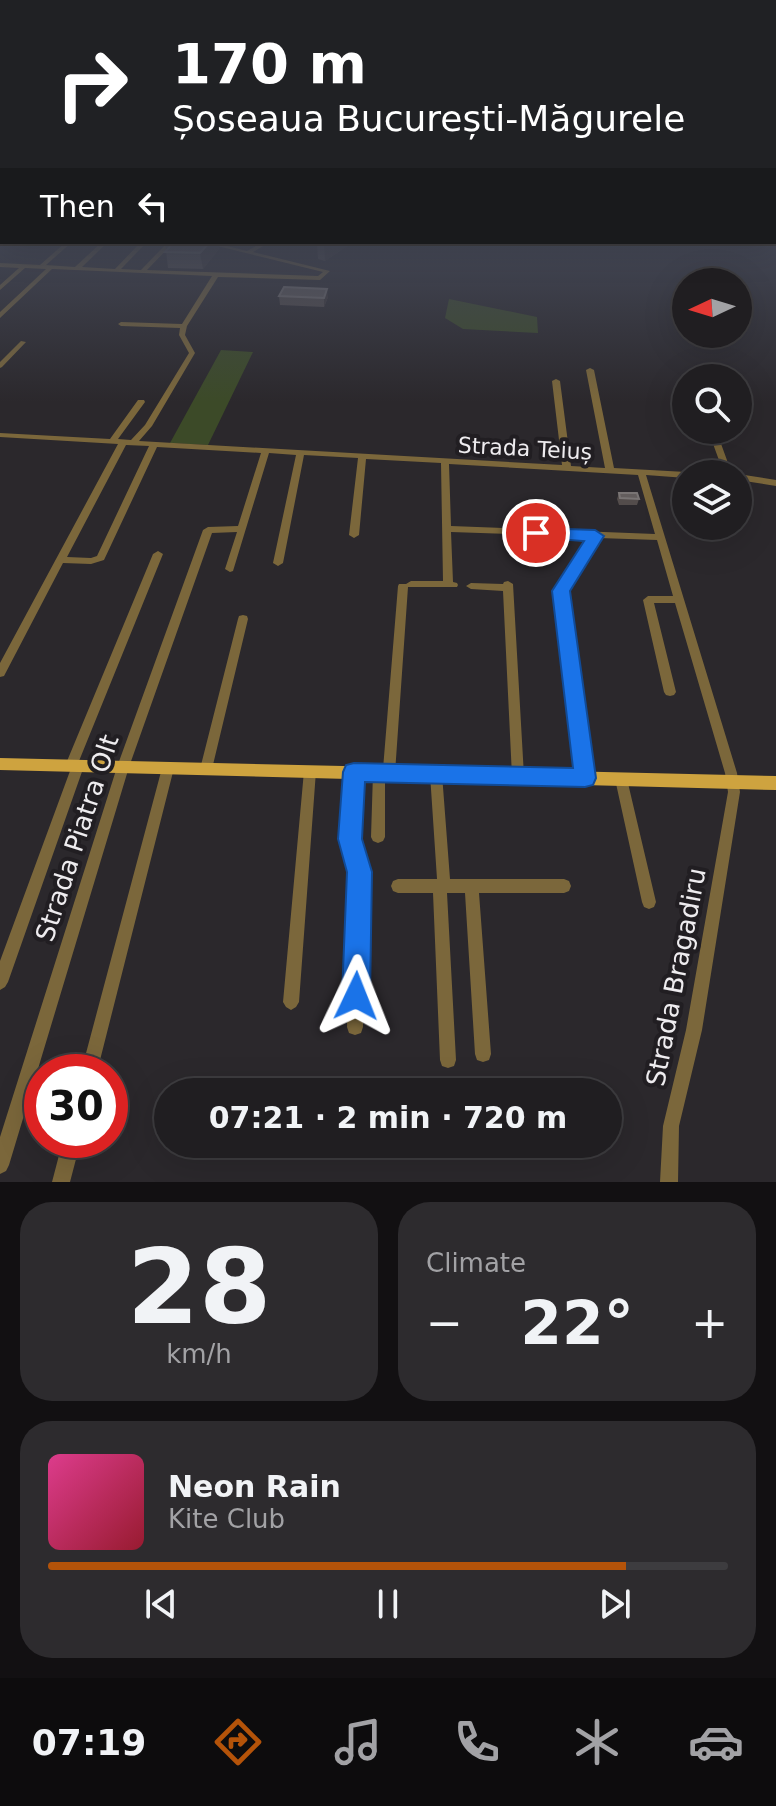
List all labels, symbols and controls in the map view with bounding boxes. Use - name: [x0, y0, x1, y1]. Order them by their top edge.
- text: 170 m: [172, 31, 367, 96]
- icon: right: [40, 32, 144, 136]
- text: Șoseaua București-Măgurele: [172, 98, 685, 139]
- icon: left: [131, 184, 175, 228]
- text: Then: [40, 189, 115, 224]
- north arrow: [672, 268, 752, 348]
- map controls: [672, 268, 752, 540]
- button: search: [672, 364, 752, 444]
- street label: Strada Teiuș: [457, 433, 593, 464]
- button: layers: [672, 460, 752, 540]
- pin: [502, 499, 570, 567]
- icon: arrive: [514, 511, 558, 555]
- street label: Strada Piatra Olt: [29, 731, 125, 945]
- street label: Strada Bragadiru: [640, 865, 712, 1089]
- position arrow: [314, 954, 398, 1038]
- speed limit sign: 30: [24, 1054, 128, 1158]
- text: 07:21 · 2 min · 720 m: [209, 1100, 567, 1135]
- text: 28: [127, 1226, 271, 1348]
- text: Climate: [426, 1248, 526, 1278]
- text: 22°: [520, 1288, 634, 1358]
- text: −: [426, 1297, 463, 1348]
- text: +: [691, 1297, 728, 1348]
- text: km/h: [166, 1339, 232, 1369]
- text: Neon Rain: [168, 1469, 341, 1504]
- text: Kite Club: [168, 1504, 285, 1534]
- icon: previous: [139, 1582, 183, 1626]
- icon: pause: [366, 1582, 410, 1626]
- icon: next: [593, 1582, 637, 1626]
- icon: directions: [210, 1714, 266, 1770]
- icon: music: [330, 1714, 386, 1770]
- icon: phone: [449, 1714, 505, 1770]
- icon: climate: [569, 1714, 625, 1770]
- icon: car: [688, 1714, 744, 1770]
- text: 07:19: [32, 1722, 146, 1763]

